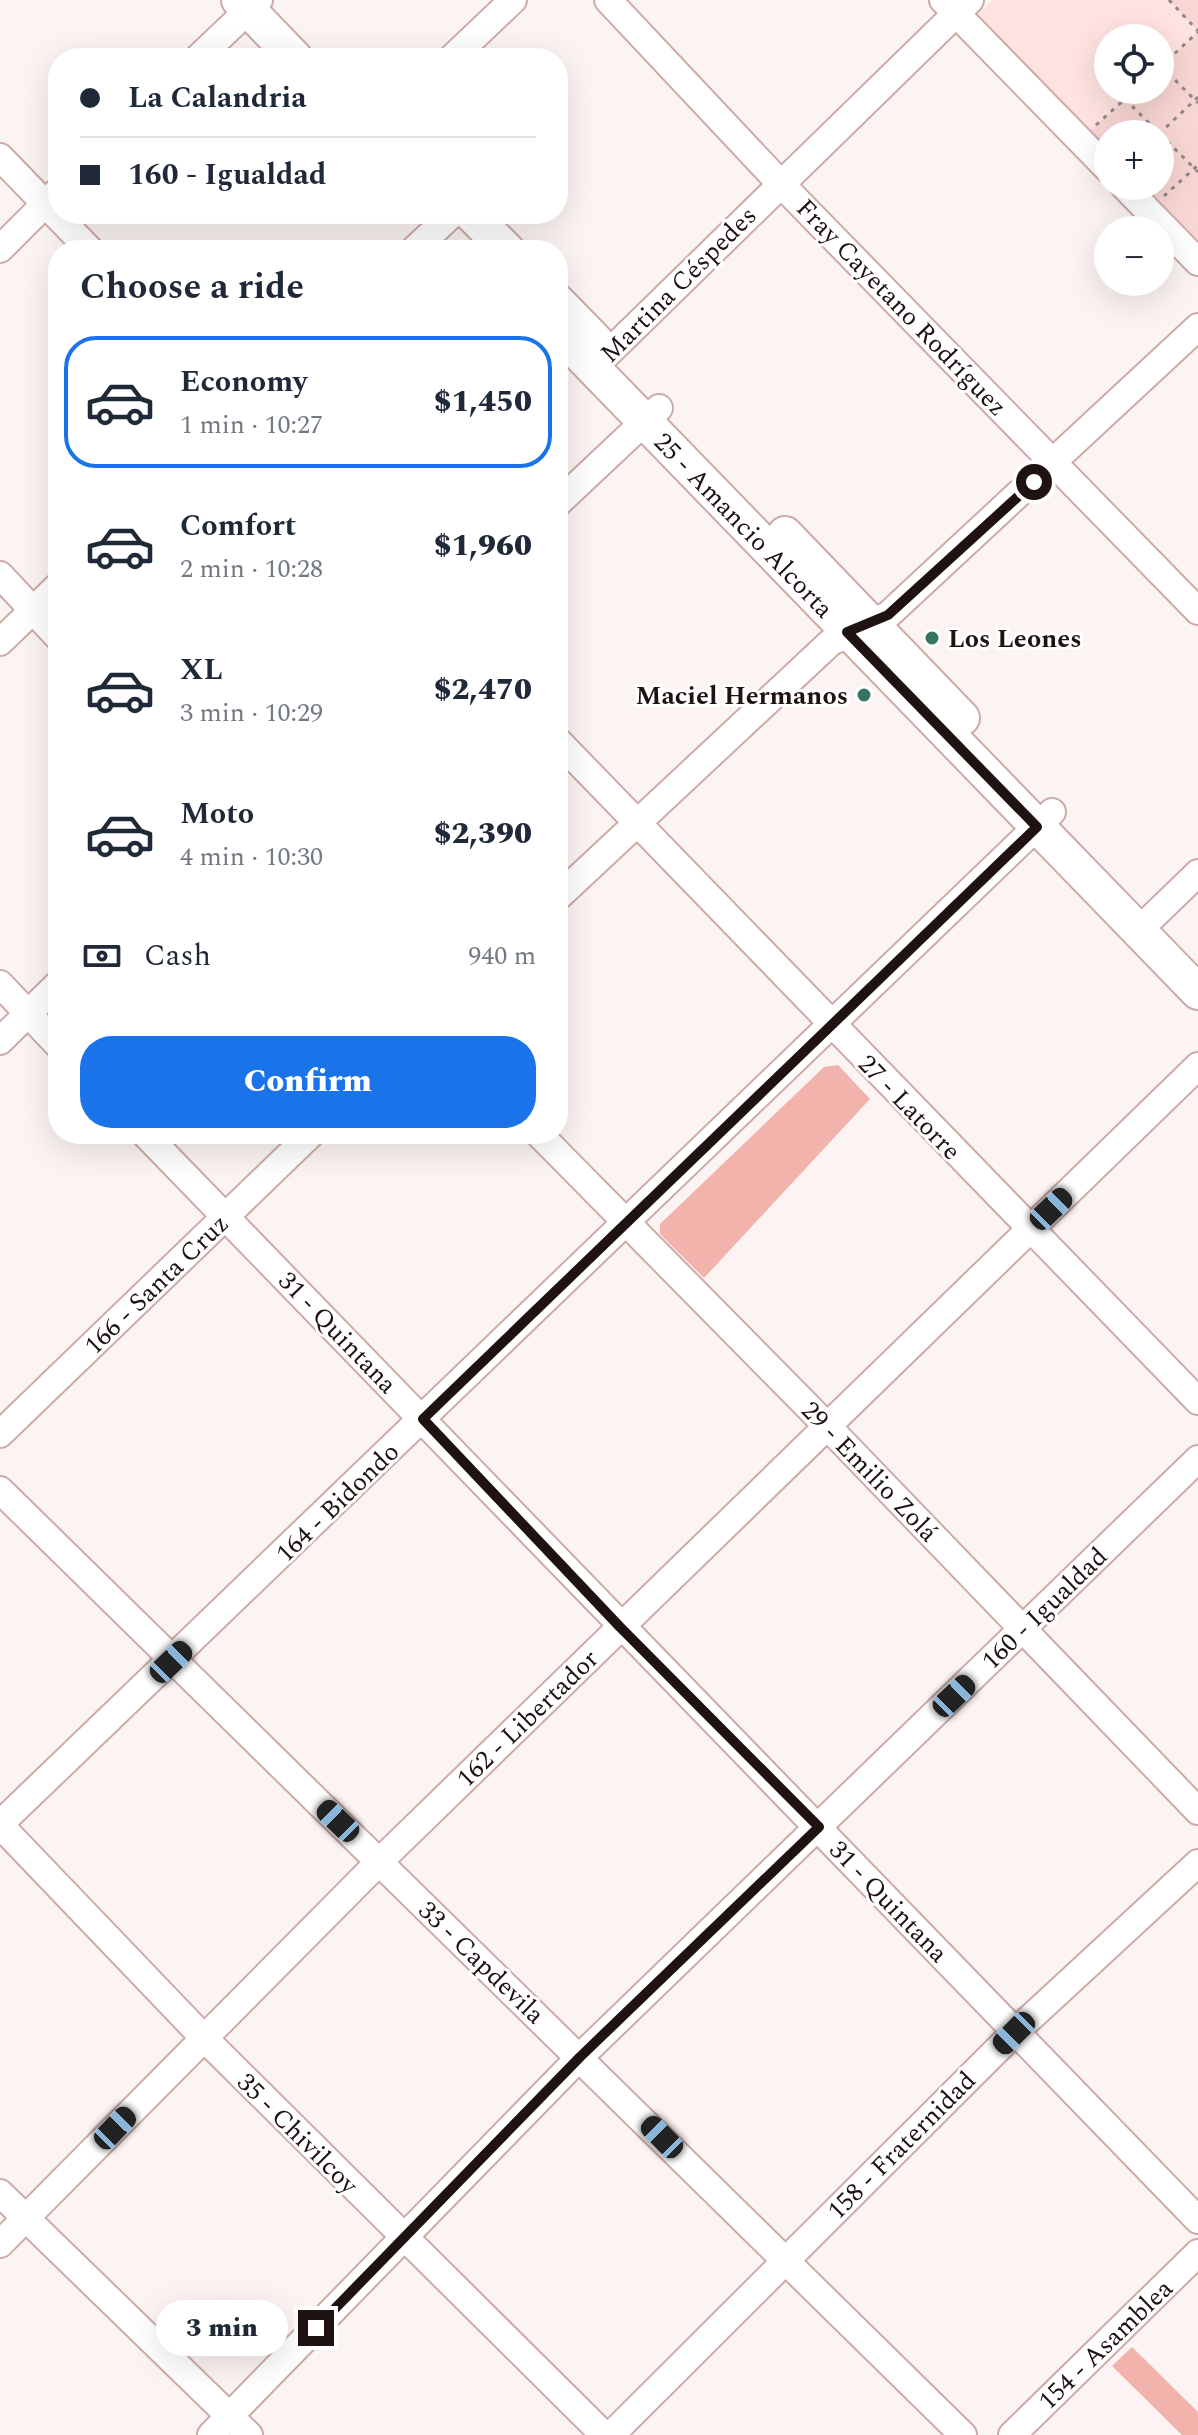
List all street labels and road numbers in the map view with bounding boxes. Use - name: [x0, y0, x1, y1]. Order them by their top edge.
- street label: Fray Cayetano Rodríguez: [786, 190, 1016, 426]
- street label: Martina Céspedes: [591, 197, 766, 372]
- street label: 25 - Amancio Alcorta: [644, 424, 843, 628]
- street label: 27 - Latorre: [848, 1045, 970, 1170]
- street label: 166 - Santa Cruz: [75, 1205, 238, 1365]
- street label: 31 - Quintana: [268, 1262, 406, 1403]
- street label: 29 - Emilio Zolá: [791, 1392, 947, 1552]
- street label: 164 - Bidondo: [267, 1433, 409, 1572]
- street label: 160 - Igualdad: [972, 1538, 1117, 1680]
- street label: 162 - Libertador: [447, 1640, 608, 1797]
- street label: 31 - Quintana: [819, 1831, 957, 1972]
- street label: 33 - Capdevila: [409, 1892, 554, 2034]
- street label: 158 - Fraternidad: [818, 2062, 986, 2230]
- street label: 35 - Chivilcoy: [227, 2064, 368, 2205]
- street label: 154 - Asamblea: [1029, 2269, 1183, 2420]

